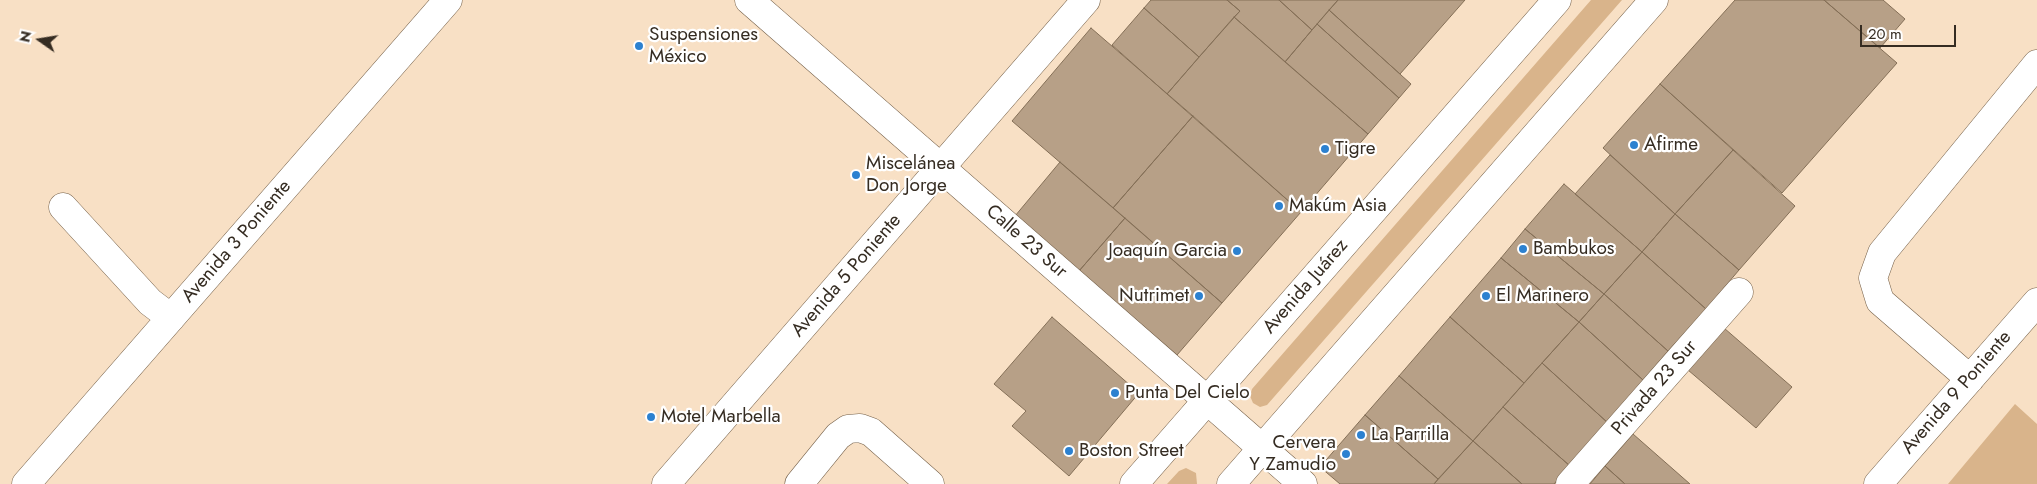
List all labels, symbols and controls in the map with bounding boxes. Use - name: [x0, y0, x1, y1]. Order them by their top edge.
- north arrow: [15, 15, 65, 65]
- scale bar: [1862, 15, 1958, 47]
- text: 20 m: [1868, 23, 1902, 45]
- place label: Suspensiones México: [649, 24, 758, 68]
- text: N: [14, 29, 36, 44]
- marker: Suspensiones México: [633, 40, 645, 52]
- place label: Afirme: [1644, 134, 1698, 156]
- place label: Tigre: [1335, 138, 1376, 160]
- marker: Afirme: [1628, 139, 1640, 151]
- marker: Tigre: [1319, 143, 1331, 155]
- place label: Miscelánea Don Jorge: [866, 153, 955, 197]
- marker: Miscelánea Don Jorge: [850, 169, 862, 181]
- street label: Avenida 3 Poniente: [177, 176, 297, 308]
- place label: Makúm Asia: [1289, 195, 1387, 217]
- marker: Makúm Asia: [1273, 200, 1285, 212]
- street label: Calle 23 Sur: [981, 201, 1071, 283]
- street label: Avenida 5 Poniente: [787, 210, 907, 342]
- street label: Avenida Juárez: [1259, 235, 1353, 339]
- place label: Bambukos: [1533, 238, 1614, 260]
- place label: Joaquín Garcia: [1108, 240, 1227, 262]
- marker: Bambukos: [1517, 243, 1529, 255]
- marker: Joaquín Garcia: [1231, 245, 1243, 257]
- place label: Nutrimet: [1119, 285, 1189, 307]
- place label: El Marinero: [1496, 285, 1589, 307]
- marker: Nutrimet: [1193, 290, 1205, 302]
- marker: El Marinero: [1480, 290, 1492, 302]
- street label: Avenida 9 Poniente: [1897, 327, 2017, 459]
- street label: Privada 23 Sur: [1608, 336, 1702, 440]
- place label: Punta Del Cielo: [1125, 382, 1250, 404]
- marker: Punta Del Cielo: [1109, 387, 1121, 399]
- place label: Motel Marbella: [661, 406, 781, 428]
- marker: Motel Marbella: [645, 411, 657, 423]
- place label: La Parrilla: [1371, 424, 1449, 446]
- marker: La Parrilla: [1355, 429, 1367, 441]
- place label: Cervera Y Zamudio: [1249, 432, 1336, 476]
- place label: Boston Street: [1079, 440, 1184, 462]
- marker: Boston Street: [1063, 445, 1075, 457]
- marker: Cervera Y Zamudio: [1340, 448, 1352, 460]

